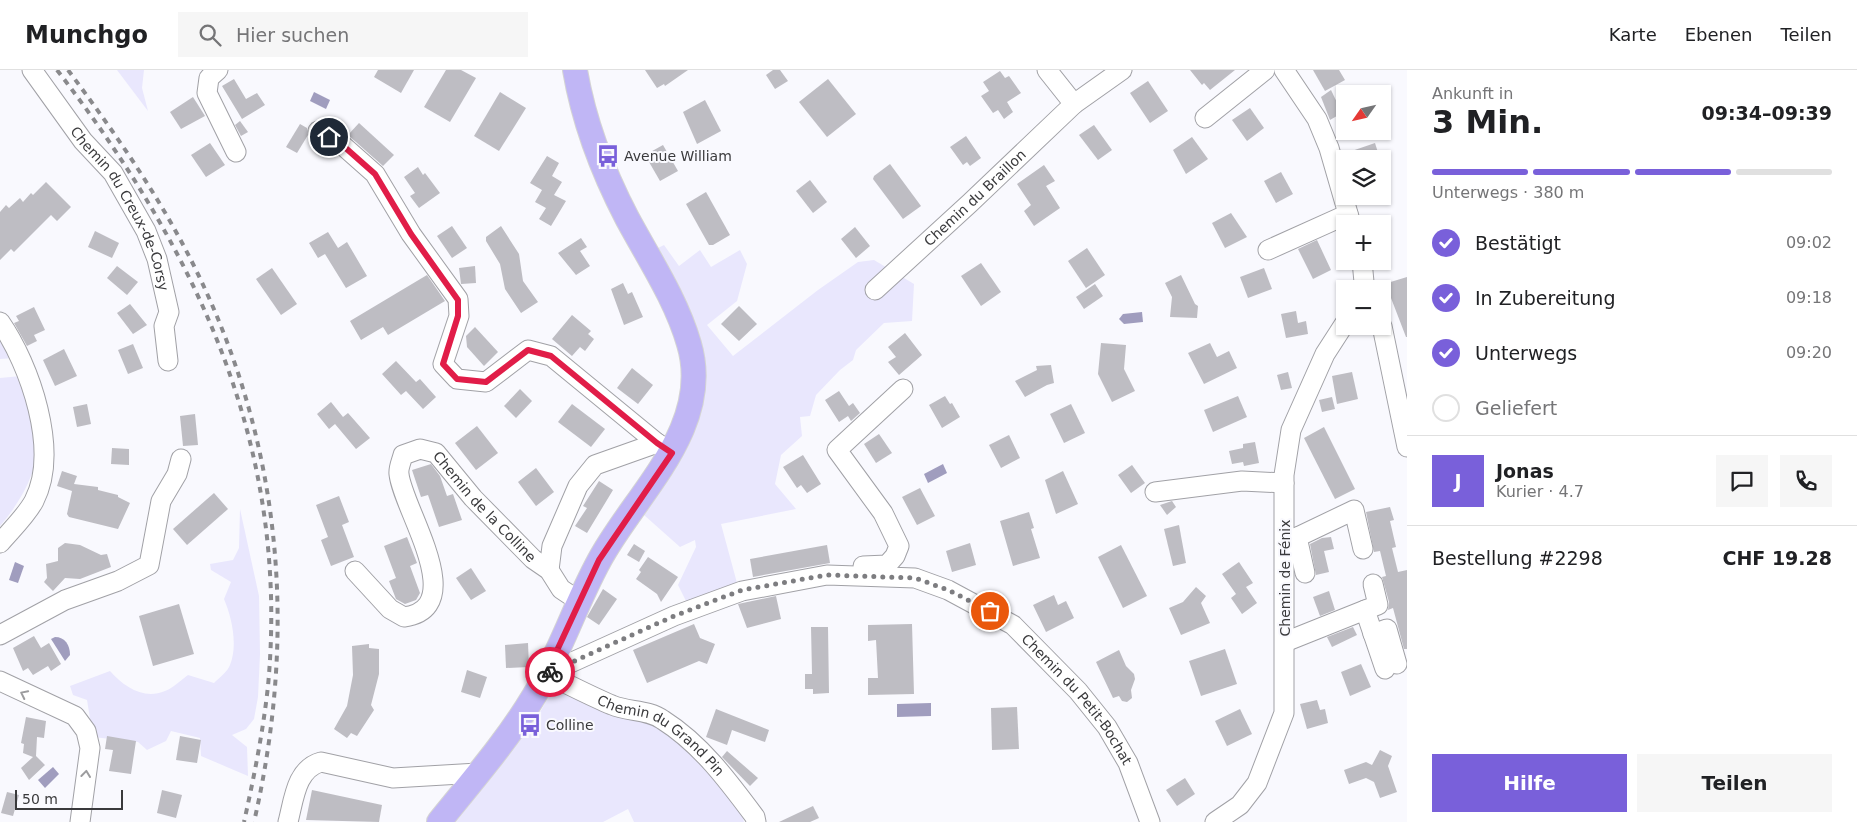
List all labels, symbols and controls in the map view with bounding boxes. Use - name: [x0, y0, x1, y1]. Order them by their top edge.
- search box: [178, 12, 528, 57]
- text: Munchgo: [25, 21, 148, 49]
- icon: search: [196, 21, 224, 49]
- text: Hier suchen: [236, 24, 349, 46]
- text: Karte: [1609, 24, 1657, 45]
- text: Ebenen: [1685, 24, 1753, 45]
- text: Teilen: [1781, 24, 1832, 45]
- text: Ankunft in: [1432, 84, 1513, 103]
- north arrow: [1336, 85, 1391, 140]
- map controls: [1336, 85, 1391, 335]
- text: 09:34–09:39: [1702, 102, 1832, 124]
- text: 3 Min.: [1432, 103, 1543, 141]
- pin: [308, 116, 350, 158]
- icon: home: [315, 123, 343, 151]
- street label: Chemin du Creux-de-Corsy: [67, 124, 172, 292]
- bus stop icon: Avenue William: [595, 143, 621, 169]
- street label: Chemin du Braillon: [921, 146, 1029, 249]
- place label: Avenue William: [624, 148, 732, 164]
- button: layers: [1336, 150, 1391, 205]
- text: Unterwegs · 380 m: [1432, 183, 1584, 202]
- button: +: [1336, 215, 1391, 270]
- icon: check: [1432, 229, 1460, 257]
- text: Bestätigt: [1475, 232, 1561, 254]
- text: 09:02: [1786, 233, 1832, 252]
- button: −: [1336, 280, 1391, 335]
- icon: check: [1432, 284, 1460, 312]
- text: In Zubereitung: [1475, 287, 1615, 309]
- text: 09:18: [1786, 288, 1832, 307]
- icon: check: [1432, 339, 1460, 367]
- text: Unterwegs: [1475, 342, 1577, 364]
- text: 09:20: [1786, 343, 1832, 362]
- text: Geliefert: [1475, 397, 1557, 419]
- street label: Chemin de la Colline: [430, 448, 539, 565]
- button: chat: [1716, 455, 1768, 507]
- button: phone: [1780, 455, 1832, 507]
- text: Jonas: [1496, 460, 1554, 482]
- text: J: [1454, 470, 1462, 492]
- text: Kurier · 4.7: [1496, 482, 1584, 501]
- street label: Chemin de Fénix: [1277, 519, 1293, 637]
- text: Bestellung #2298: [1432, 547, 1603, 569]
- text: CHF 19.28: [1722, 547, 1832, 569]
- pin: [969, 590, 1011, 632]
- icon: bag: [976, 597, 1004, 625]
- street label: Chemin du Petit-Bochat: [1018, 631, 1135, 768]
- courier: [525, 647, 575, 697]
- icon: bike: [536, 658, 564, 686]
- one-way arrow: [20, 689, 29, 700]
- street label: Chemin du Grand Pin: [595, 692, 728, 779]
- bus stop icon: Colline: [517, 712, 543, 738]
- place label: Colline: [546, 717, 594, 733]
- button: Hilfe: [1432, 754, 1627, 812]
- button: Teilen: [1637, 754, 1832, 812]
- one-way arrow: [80, 769, 91, 777]
- scale bar: [15, 787, 122, 810]
- text: 50 m: [22, 791, 58, 807]

